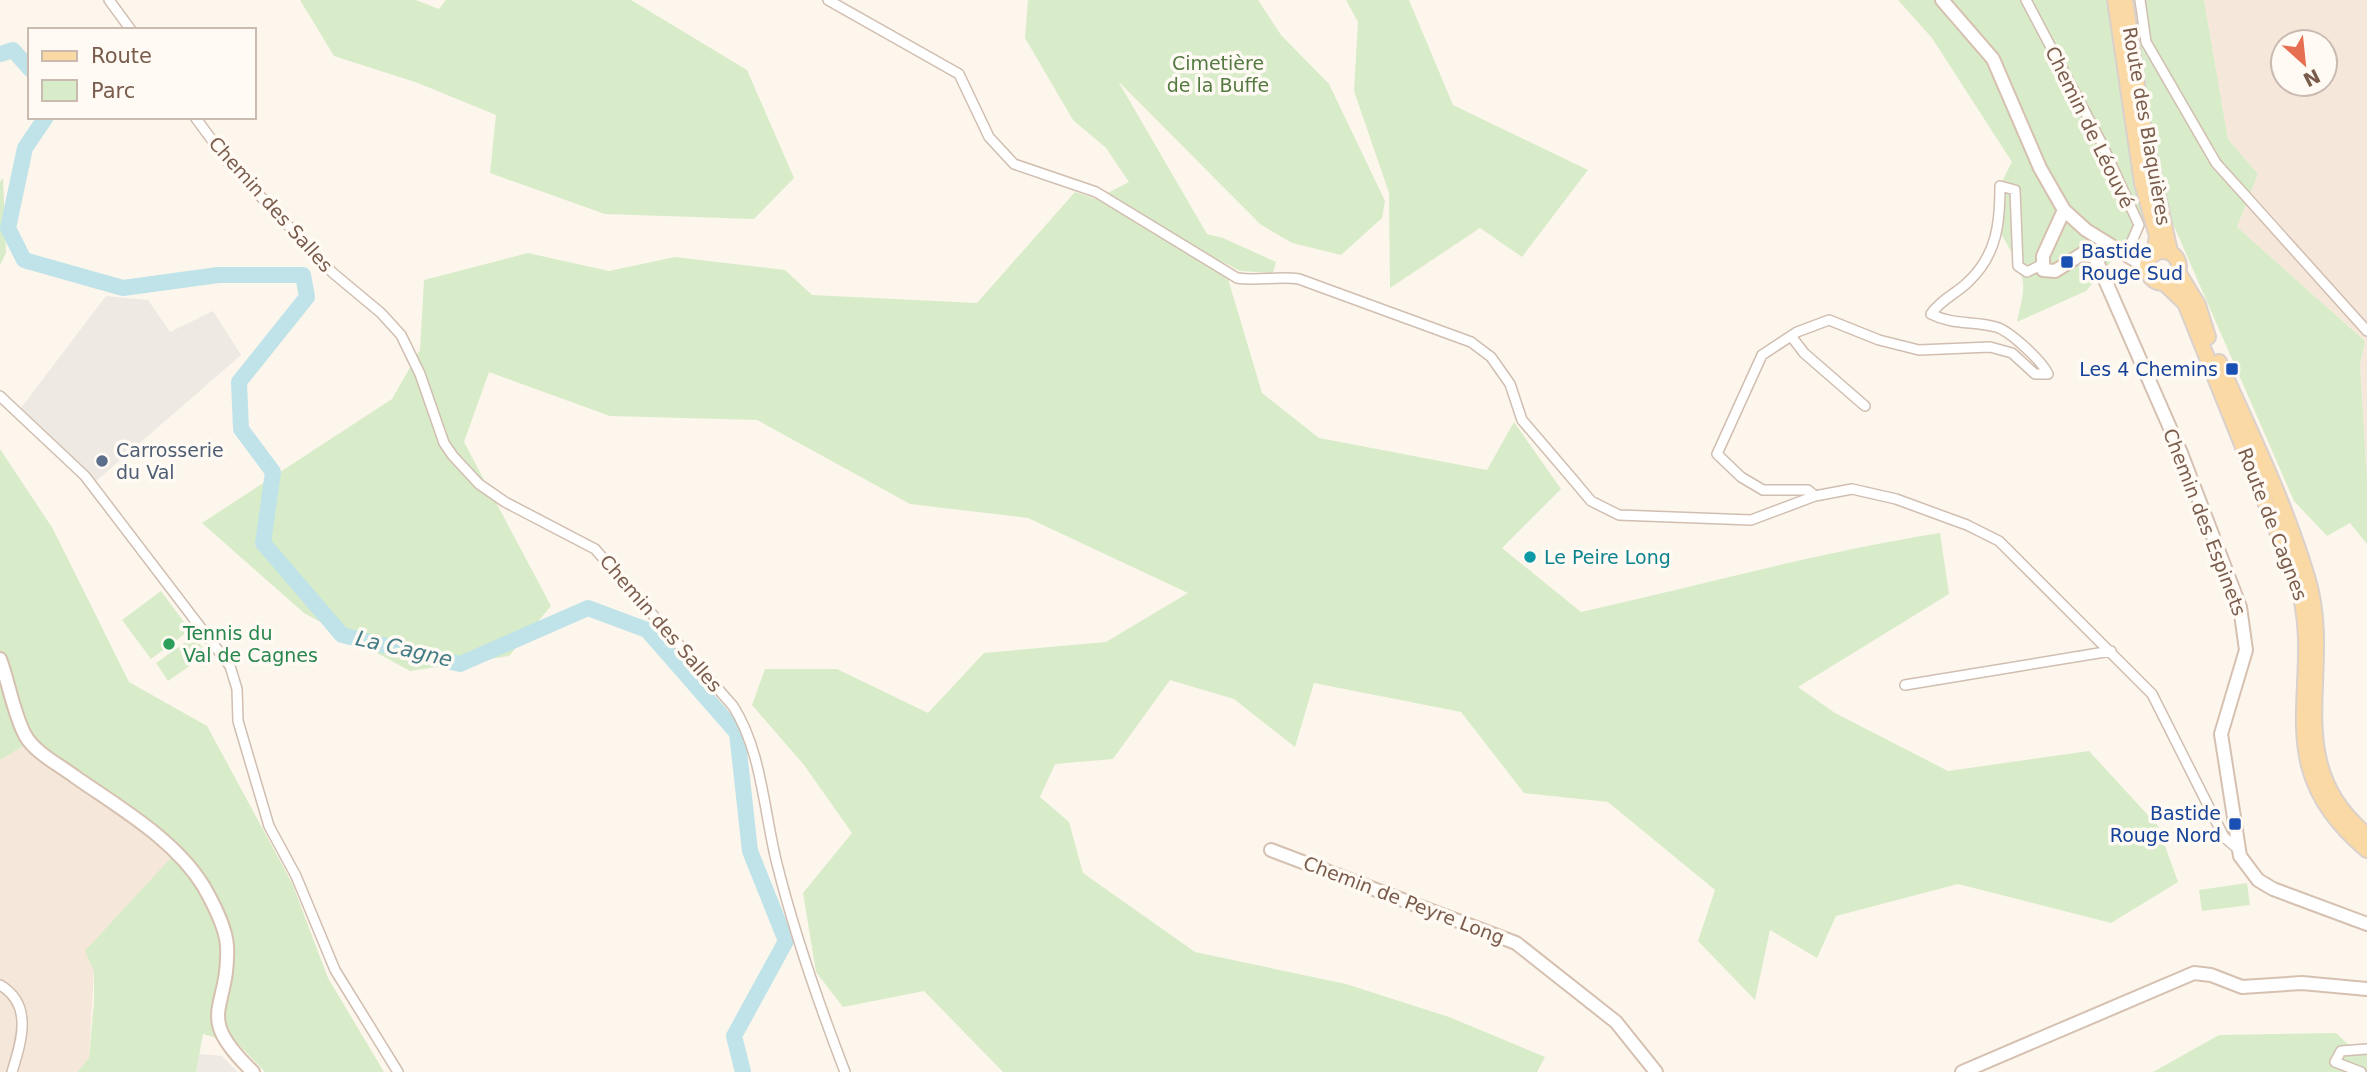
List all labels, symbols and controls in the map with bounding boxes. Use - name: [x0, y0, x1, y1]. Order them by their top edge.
- street label: Route des Blaquières: [2119, 25, 2175, 227]
- legend: [28, 28, 256, 119]
- north arrow: [2269, 28, 2339, 98]
- street label: Chemin de Léouvé: [2041, 43, 2139, 211]
- text: Route: [91, 44, 152, 68]
- park label: Cimetière de la Buffe: [1167, 52, 1269, 96]
- text: N: [2300, 65, 2324, 92]
- text: Parc: [91, 79, 135, 103]
- street label: Chemin des Salles: [204, 132, 338, 276]
- place label: Bastide Rouge Sud: [2081, 240, 2183, 284]
- marker: Bastide Rouge Sud: [2059, 254, 2075, 270]
- place label: Les 4 Chemins: [2079, 358, 2218, 380]
- marker: Les 4 Chemins: [2224, 361, 2240, 377]
- street label: Chemin des Espinets: [2159, 425, 2251, 619]
- place label: Carrosserie du Val: [116, 439, 224, 483]
- street label: Route de Cagnes: [2234, 445, 2312, 603]
- marker: Carrosserie du Val: [94, 453, 110, 469]
- place label: Le Peire Long: [1544, 546, 1671, 568]
- marker: Le Peire Long: [1522, 549, 1538, 565]
- street label: Chemin des Salles: [595, 550, 727, 696]
- place label: Tennis du Val de Cagnes: [182, 622, 318, 666]
- water label: La Cagne: [353, 626, 455, 672]
- marker: Tennis du Val de Cagnes: [161, 636, 177, 652]
- place label: Bastide Rouge Nord: [2110, 802, 2221, 846]
- marker: Bastide Rouge Nord: [2227, 816, 2243, 832]
- street label: Chemin de Peyre Long: [1300, 851, 1508, 949]

